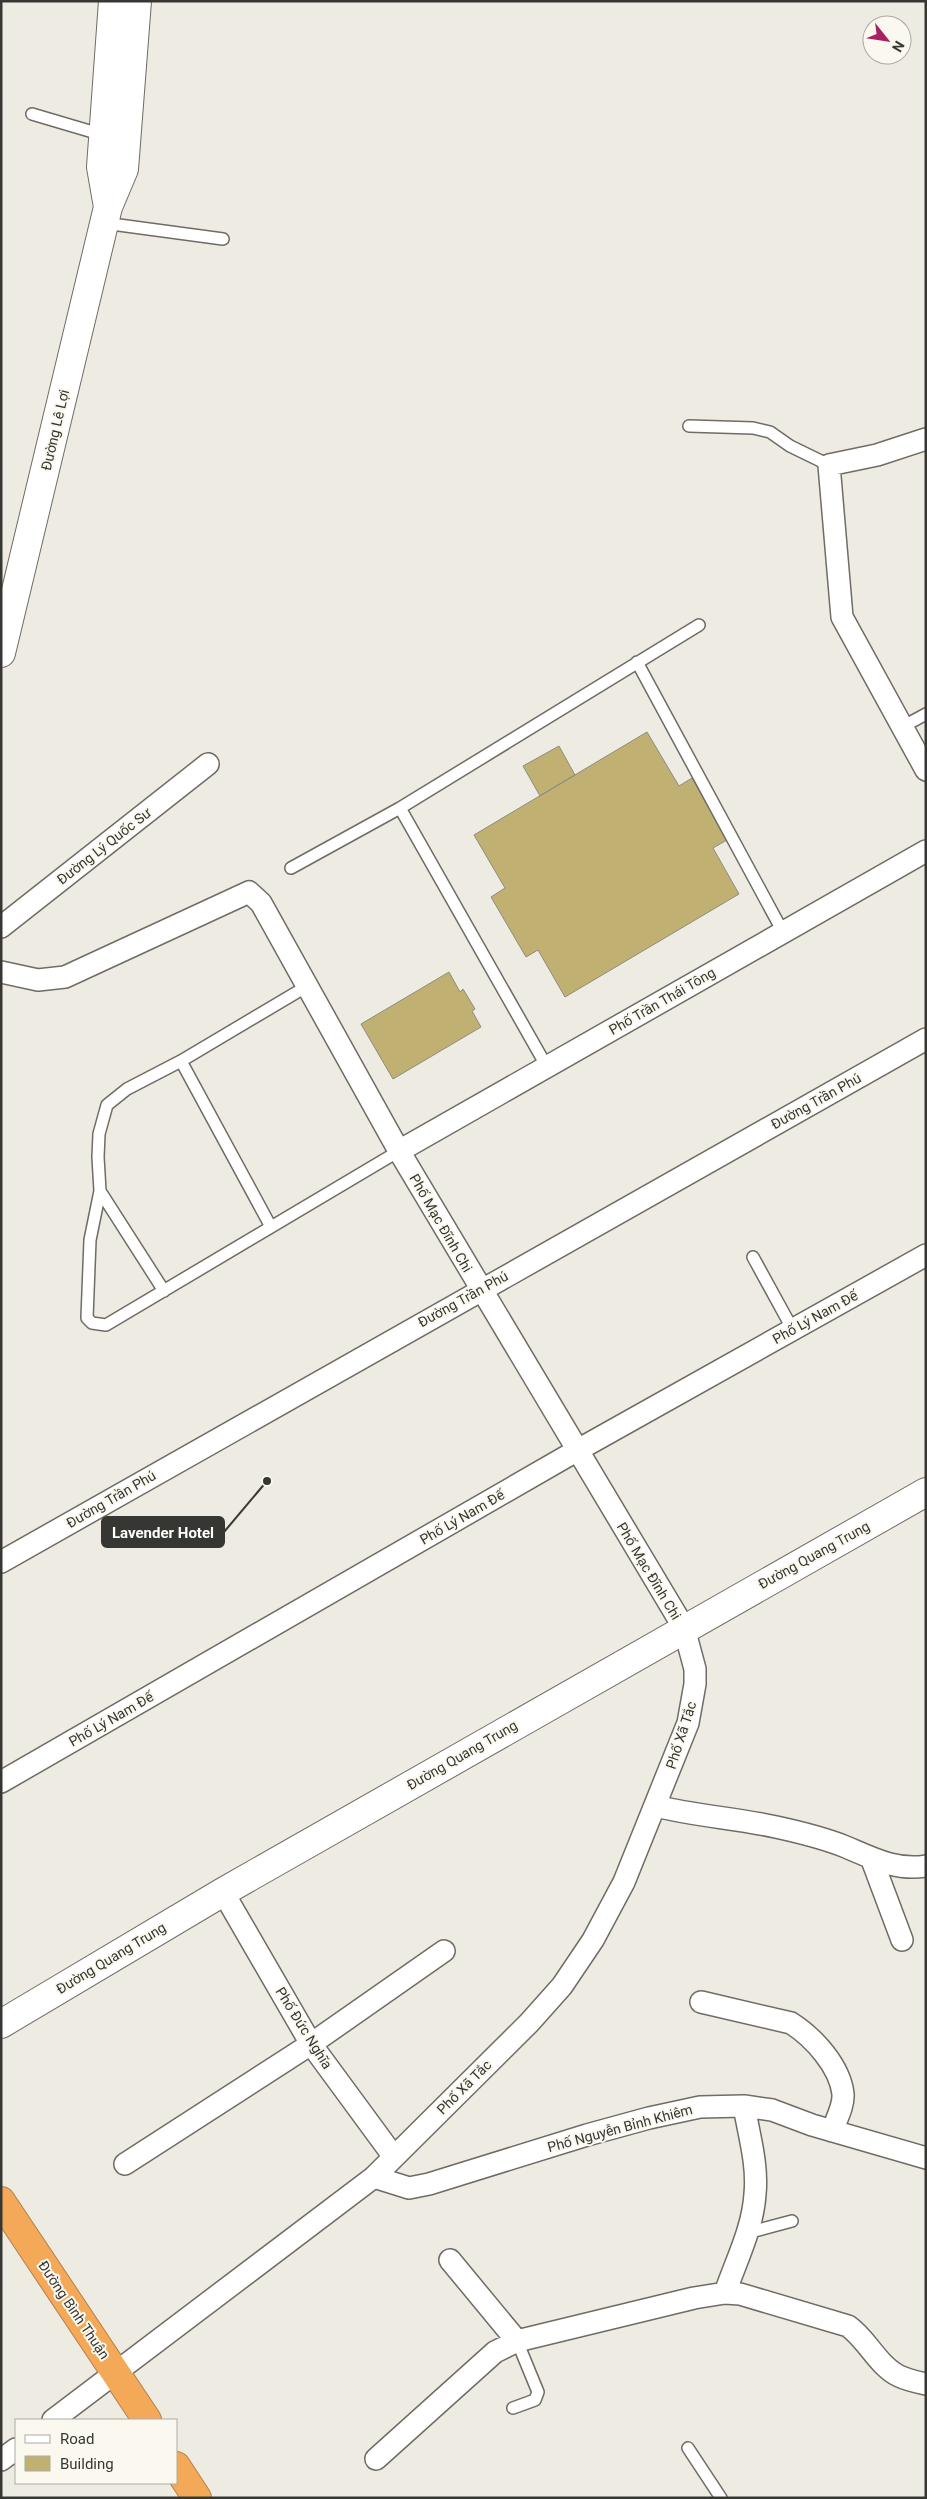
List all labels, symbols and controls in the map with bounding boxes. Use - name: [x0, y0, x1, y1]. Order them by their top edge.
- north arrow: [862, 15, 912, 65]
- text: N: [889, 38, 908, 55]
- street label: Đường Lê Lợi: [38, 388, 72, 472]
- street label: Đường Lý Quốc Sư: [54, 804, 154, 888]
- street label: Phố Trần Thái Tông: [606, 964, 718, 1038]
- street label: Đường Trần Phú: [768, 1070, 864, 1132]
- street label: Phố Mạc Đĩnh Chi: [406, 1171, 476, 1275]
- street label: Đường Trần Phú: [415, 1268, 511, 1330]
- street label: Phố Lý Nam Đế: [770, 1286, 862, 1347]
- street label: Đường Trần Phú: [64, 1467, 158, 1531]
- street label: Phố Lý Nam Đế: [417, 1486, 508, 1548]
- callout: Lavender Hotel: [102, 1517, 224, 1547]
- street label: Đường Quang Trung: [756, 1518, 872, 1592]
- street label: Phố Mạc Đĩnh Chi: [614, 1519, 684, 1623]
- text: Lavender Hotel: [112, 1524, 214, 1542]
- street label: Phố Lý Nam Đế: [66, 1688, 157, 1750]
- street label: Phố Xã Tắc: [663, 1699, 699, 1771]
- street label: Đường Quang Trung: [404, 1717, 520, 1793]
- street label: Đường Quang Trung: [53, 1919, 169, 1997]
- street label: Phố Đức Nghĩa: [272, 1984, 336, 2072]
- street label: Phố Xã Tắc: [434, 2057, 494, 2117]
- street label: Phố Nguyễn Bỉnh Khiêm: [546, 2101, 694, 2155]
- street label: Đường Bình Thuận: [35, 2258, 113, 2362]
- legend: [15, 2419, 178, 2484]
- text: Road: [60, 2430, 94, 2448]
- text: Building: [60, 2455, 114, 2473]

